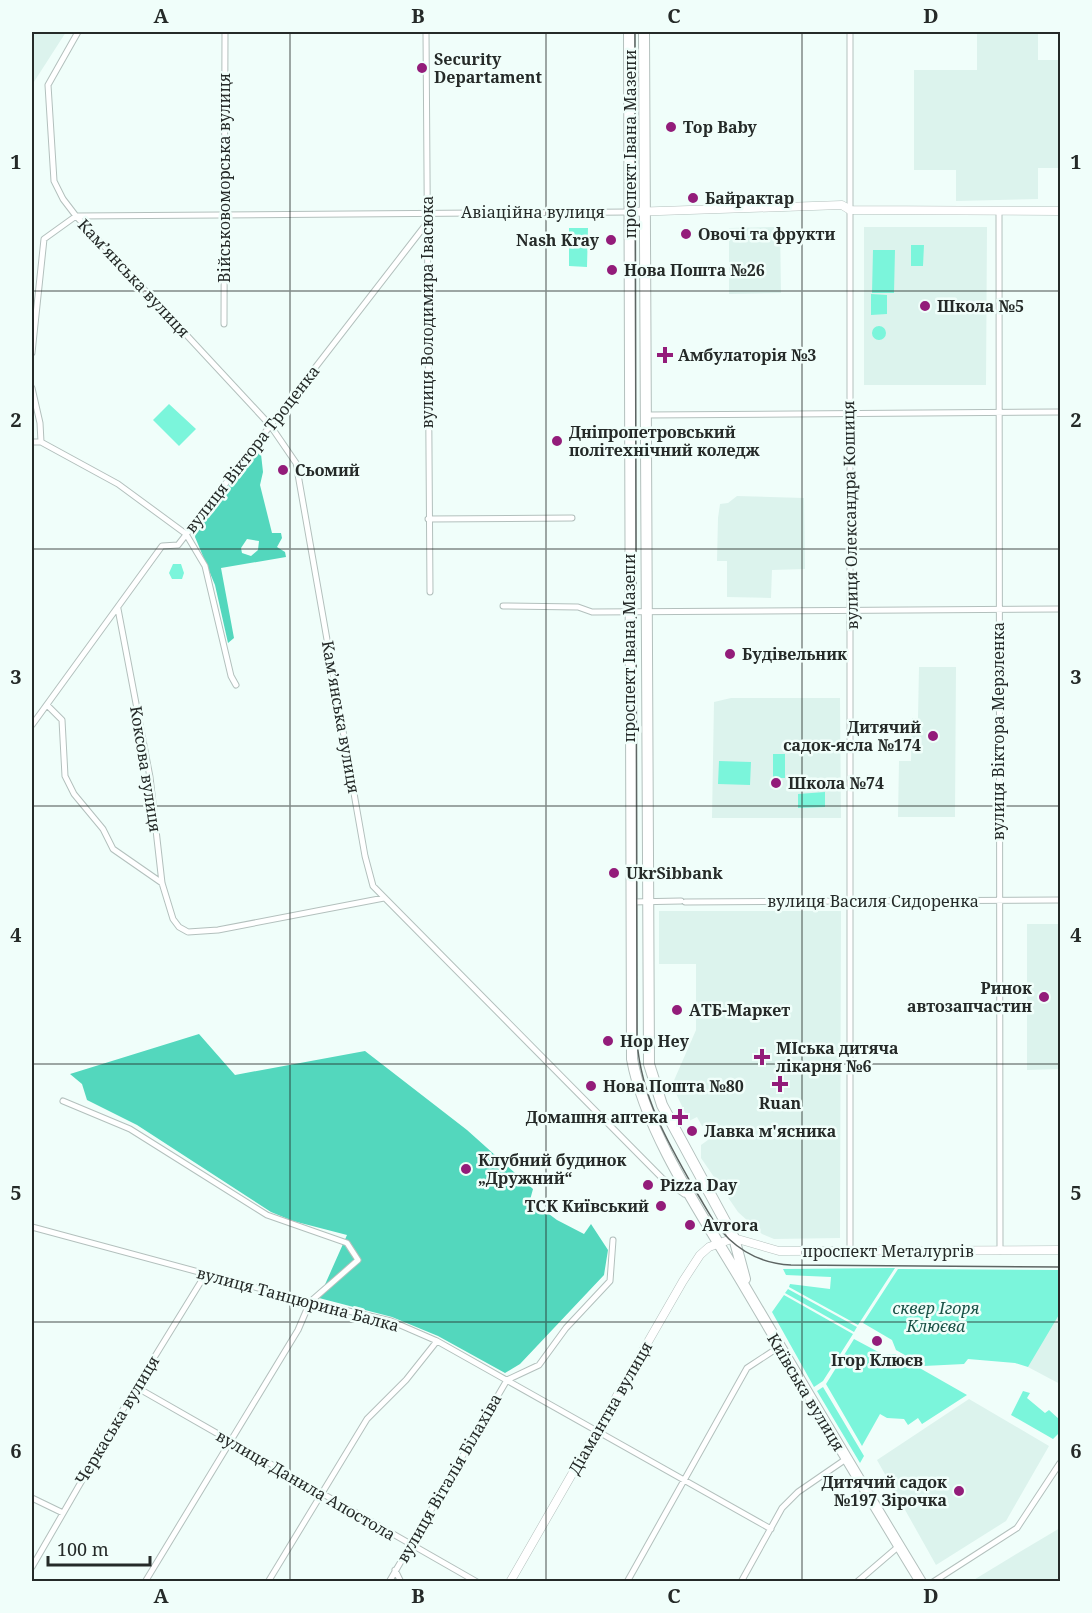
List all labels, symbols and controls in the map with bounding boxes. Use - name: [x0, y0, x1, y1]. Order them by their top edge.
- text: A: [153, 2, 169, 29]
- text: B: [411, 2, 425, 29]
- text: C: [667, 2, 681, 29]
- text: D: [923, 2, 939, 29]
- place label: Security Departament: [434, 48, 542, 88]
- street label: проспект Івана Мазепи: [619, 49, 641, 238]
- marker: Security Departament: [415, 61, 429, 75]
- street label: Військовоморська вулиця: [213, 73, 235, 283]
- place label: Top Baby: [683, 116, 758, 138]
- marker: Top Baby: [664, 120, 678, 134]
- text: 1: [10, 148, 22, 175]
- text: 1: [1070, 148, 1082, 175]
- place label: Байрактар: [705, 187, 794, 209]
- marker: Байрактар: [686, 191, 700, 205]
- street label: вулиця Володимира Івасюка: [416, 196, 438, 428]
- street label: Авіаційна вулиця: [461, 201, 605, 223]
- street label: Камʼянська вулиця: [73, 214, 195, 342]
- place label: Овочі та фрукти: [698, 223, 835, 245]
- marker: Овочі та фрукти: [679, 227, 693, 241]
- place label: Nash Kray: [516, 229, 600, 251]
- marker: Nash Kray: [604, 233, 618, 247]
- place label: Нова Пошта №26: [624, 259, 765, 281]
- marker: Нова Пошта №26: [605, 263, 619, 277]
- place label: Школа №5: [937, 295, 1024, 317]
- marker: Школа №5: [918, 299, 932, 313]
- place label: Амбулаторія №3: [678, 344, 816, 366]
- marker: Амбулаторія №3: [656, 346, 674, 364]
- street label: вулиця Віктора Троценка: [180, 361, 324, 537]
- street label: вулиця Олександра Кошиця: [837, 400, 863, 630]
- text: 2: [10, 406, 22, 433]
- text: 2: [1070, 406, 1082, 433]
- place label: Дніпропетровський політехнічний коледж: [569, 421, 761, 461]
- marker: Дніпропетровський політехнічний коледж: [550, 434, 564, 448]
- place label: Сьомий: [295, 459, 360, 481]
- marker: Сьомий: [276, 463, 290, 477]
- street label: проспект Івана Мазепи: [618, 553, 640, 742]
- street label: вулиця Віктора Мерзленка: [987, 622, 1009, 840]
- street label: Камʼянська вулиця: [317, 639, 365, 795]
- place label: Будівельник: [742, 643, 847, 665]
- marker: Будівельник: [723, 647, 737, 661]
- text: 3: [10, 663, 22, 690]
- text: 3: [1070, 663, 1082, 690]
- street label: Коксова вулиця: [125, 704, 167, 834]
- place label: Дитячий садок-ясла №174: [783, 716, 921, 756]
- marker: Дитячий садок-ясла №174: [926, 729, 940, 743]
- place label: Школа №74: [788, 772, 884, 794]
- marker: Школа №74: [769, 776, 783, 790]
- place label: UkrSibbank: [626, 862, 723, 884]
- marker: UkrSibbank: [607, 866, 621, 880]
- street label: вулиця Василя Сидоренка: [767, 890, 979, 912]
- text: 4: [10, 921, 22, 948]
- text: 4: [1070, 921, 1082, 948]
- place label: Ринок автозапчастин: [907, 977, 1032, 1017]
- marker: Ринок автозапчастин: [1037, 990, 1051, 1004]
- place label: АТБ-Маркет: [689, 999, 790, 1021]
- marker: АТБ-Маркет: [670, 1003, 684, 1017]
- place label: Hop Hey: [620, 1030, 690, 1052]
- marker: Hop Hey: [601, 1034, 615, 1048]
- place label: МІська дитяча лікарня №6: [776, 1037, 898, 1077]
- marker: МІська дитяча лікарня №6: [753, 1048, 771, 1066]
- place label: Нова Пошта №80: [603, 1075, 744, 1097]
- marker: Ruan: [773, 1077, 787, 1091]
- marker: Нова Пошта №80: [584, 1079, 598, 1093]
- place label: Ruan: [759, 1092, 801, 1114]
- place label: Домашня аптека: [526, 1106, 668, 1128]
- marker: Домашня аптека: [673, 1110, 687, 1124]
- place label: Лавка м'ясника: [704, 1120, 836, 1142]
- marker: Лавка м'ясника: [685, 1124, 699, 1138]
- place label: Клубний будинок „Дружний“: [478, 1149, 626, 1189]
- marker: Клубний будинок „Дружний“: [459, 1162, 473, 1176]
- place label: Pizza Day: [660, 1174, 738, 1196]
- marker: Pizza Day: [641, 1178, 655, 1192]
- text: 5: [10, 1179, 22, 1206]
- text: 5: [1070, 1179, 1082, 1206]
- place label: ТСК Київський: [525, 1195, 649, 1217]
- marker: ТСК Київський: [654, 1199, 668, 1213]
- place label: Avrora: [702, 1214, 759, 1236]
- marker: Avrora: [683, 1218, 697, 1232]
- street label: проспект Металургів: [802, 1240, 974, 1262]
- street label: вулиця Танцюрина Балка: [194, 1261, 402, 1337]
- park label: сквер Ігоря Клюєва: [893, 1297, 979, 1337]
- street label: Київська вулиця: [762, 1329, 850, 1455]
- marker: Ігор Клюєв: [870, 1334, 884, 1348]
- street label: Діамантна вулиця: [563, 1337, 657, 1479]
- place label: Ігор Клюєв: [831, 1349, 923, 1371]
- street label: Черкаська вулиця: [70, 1351, 164, 1489]
- street label: вулиця Віталія Білахіва: [392, 1389, 506, 1567]
- street label: вулиця Данила Апостола: [212, 1425, 400, 1545]
- text: 6: [10, 1437, 22, 1464]
- text: 6: [1070, 1437, 1082, 1464]
- place label: Дитячий садок №197 Зірочка: [822, 1471, 947, 1511]
- marker: Дитячий садок №197 Зірочка: [952, 1484, 966, 1498]
- scale bar: [48, 1529, 150, 1567]
- text: 100 m: [57, 1537, 109, 1561]
- text: A: [153, 1582, 169, 1609]
- text: B: [411, 1582, 425, 1609]
- text: C: [667, 1582, 681, 1609]
- text: D: [923, 1582, 939, 1609]

